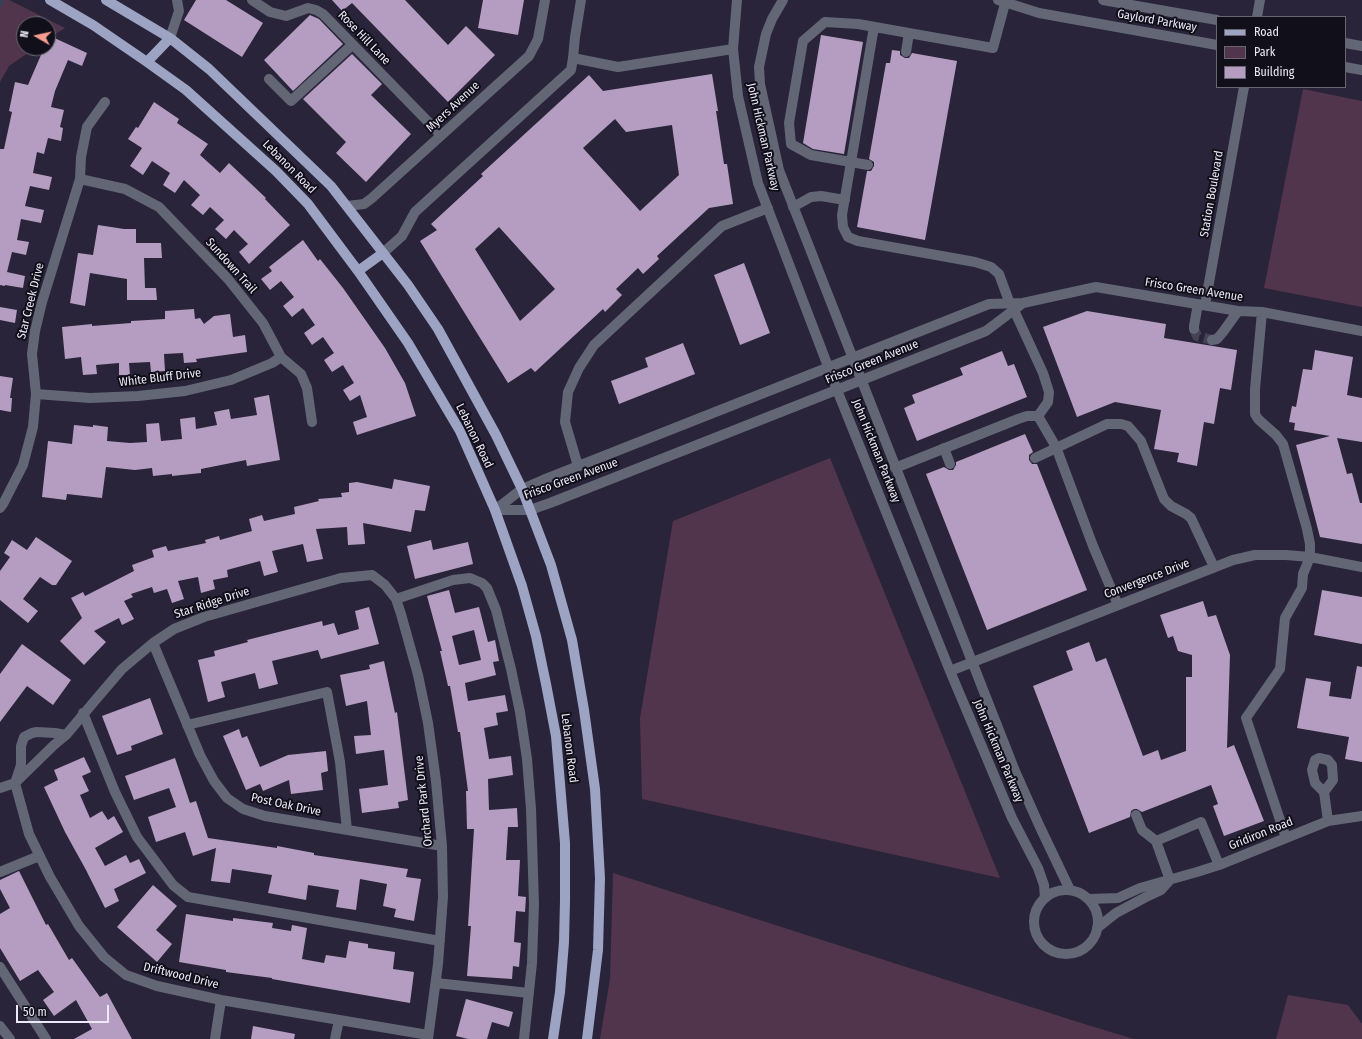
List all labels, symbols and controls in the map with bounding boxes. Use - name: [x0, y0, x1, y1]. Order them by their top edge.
- street label: Gaylord Parkway: [1116, 7, 1198, 35]
- street label: Rose Hill Lane: [335, 8, 393, 68]
- north arrow: [16, 16, 56, 56]
- legend: [1216, 16, 1346, 88]
- text: Road: [1254, 25, 1279, 39]
- text: N: [18, 30, 32, 38]
- text: Park: [1254, 45, 1275, 59]
- text: Building: [1254, 65, 1294, 79]
- street label: Myers Avenue: [423, 79, 483, 135]
- street label: John Hickman Parkway: [744, 82, 782, 192]
- street label: Lebanon Road: [259, 137, 319, 197]
- street label: Station Boulevard: [1197, 150, 1227, 238]
- street label: Sundown Trail: [202, 235, 260, 297]
- street label: Star Creek Drive: [15, 261, 47, 341]
- street label: Frisco Green Avenue: [1144, 275, 1244, 305]
- street label: Frisco Green Avenue: [823, 337, 921, 387]
- street label: White Bluff Drive: [118, 366, 202, 390]
- street label: John Hickman Parkway: [849, 397, 903, 505]
- street label: Lebanon Road: [452, 401, 496, 471]
- street label: Frisco Green Avenue: [522, 455, 620, 503]
- street label: Convergence Drive: [1102, 556, 1192, 602]
- street label: Star Ridge Drive: [173, 584, 251, 622]
- street label: John Hickman Parkway: [970, 697, 1026, 805]
- street label: Lebanon Road: [558, 712, 580, 784]
- street label: Orchard Park Drive: [412, 755, 436, 847]
- street label: Post Oak Drive: [250, 791, 322, 819]
- street label: Gridiron Road: [1227, 815, 1295, 853]
- street label: Driftwood Drive: [142, 960, 220, 992]
- scale bar: [18, 997, 111, 1023]
- text: 50 m: [23, 1005, 47, 1019]

